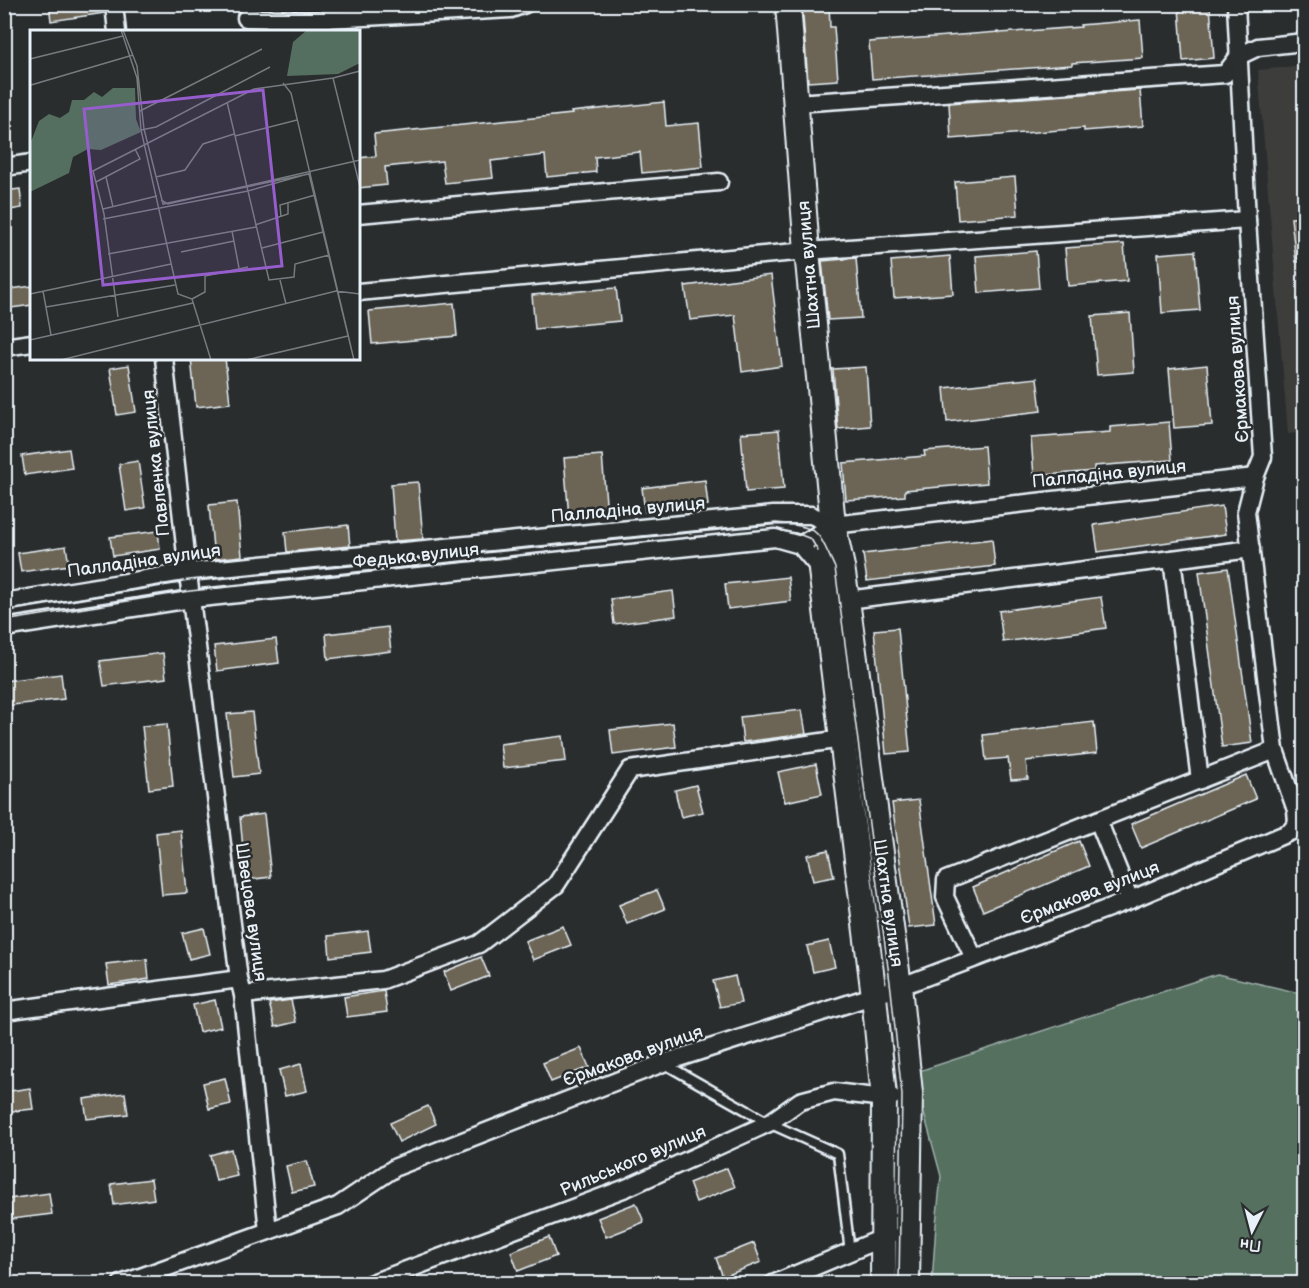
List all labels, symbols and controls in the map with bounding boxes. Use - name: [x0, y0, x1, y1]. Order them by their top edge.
- inset map: [30, 30, 360, 360]
- street label: Шахтна вулиця: [793, 200, 825, 330]
- street label: Єрмакова вулиця: [1222, 295, 1254, 443]
- street label: Павленка вулиця: [138, 389, 174, 537]
- street label: Палладіна вулиця: [1031, 455, 1187, 493]
- street label: Палладіна вулиця: [550, 493, 706, 527]
- street label: Федька вулиця: [352, 539, 480, 573]
- street label: Палладіна вулиця: [66, 540, 222, 582]
- street label: Шахтна вулиця: [869, 838, 907, 968]
- street label: Швецова вулиця: [231, 841, 271, 983]
- street label: Єрмакова вулиця: [1018, 857, 1162, 929]
- street label: Єрмакова вулиця: [560, 1021, 706, 1091]
- street label: Рильського вулиця: [557, 1121, 709, 1201]
- north arrow: [1222, 1201, 1282, 1261]
- text: Пн: [1239, 1234, 1262, 1255]

